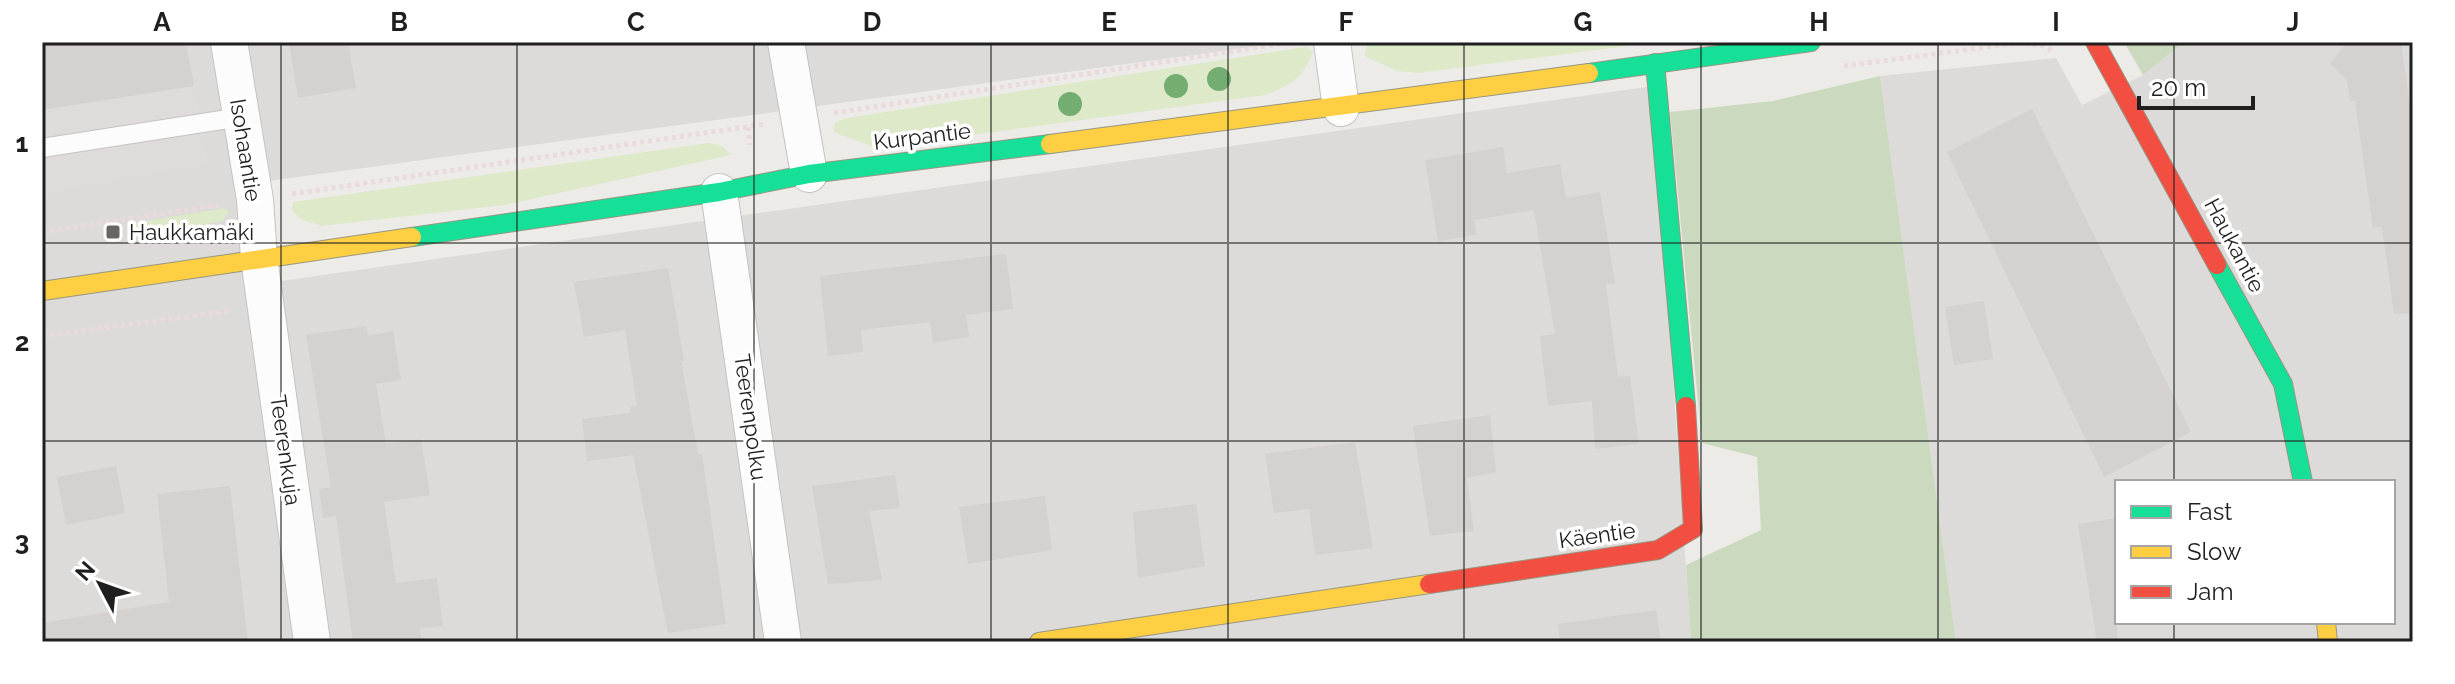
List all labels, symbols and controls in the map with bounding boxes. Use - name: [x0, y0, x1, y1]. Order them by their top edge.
- text: A: [153, 7, 171, 37]
- text: B: [390, 7, 408, 37]
- text: C: [627, 7, 645, 37]
- text: D: [863, 7, 881, 37]
- text: E: [1101, 7, 1117, 37]
- text: F: [1339, 7, 1354, 37]
- text: G: [1574, 7, 1592, 37]
- text: H: [1809, 7, 1829, 37]
- text: I: [2052, 7, 2060, 37]
- text: J: [2287, 7, 2299, 37]
- scale bar: [2139, 60, 2253, 110]
- text: 20 m: [2151, 73, 2206, 102]
- street label: Isohaantie: [225, 97, 267, 203]
- street label: Kurpantie: [872, 117, 972, 155]
- text: 1: [16, 128, 29, 158]
- street label: Haukantie: [2199, 194, 2271, 296]
- place label: Haukkamäki: [129, 219, 254, 245]
- marker: Haukkamäki: [104, 223, 122, 241]
- text: 2: [15, 327, 29, 357]
- street label: Teerenpolku: [729, 352, 773, 482]
- street label: Teerenkuja: [265, 393, 307, 507]
- legend: [2115, 480, 2395, 624]
- text: Fast: [2187, 497, 2232, 526]
- street label: Käentie: [1557, 517, 1637, 553]
- text: 3: [15, 526, 29, 556]
- text: Slow: [2187, 537, 2242, 566]
- north arrow: [60, 544, 140, 624]
- text: N: [70, 556, 100, 586]
- text: Jam: [2187, 577, 2233, 606]

